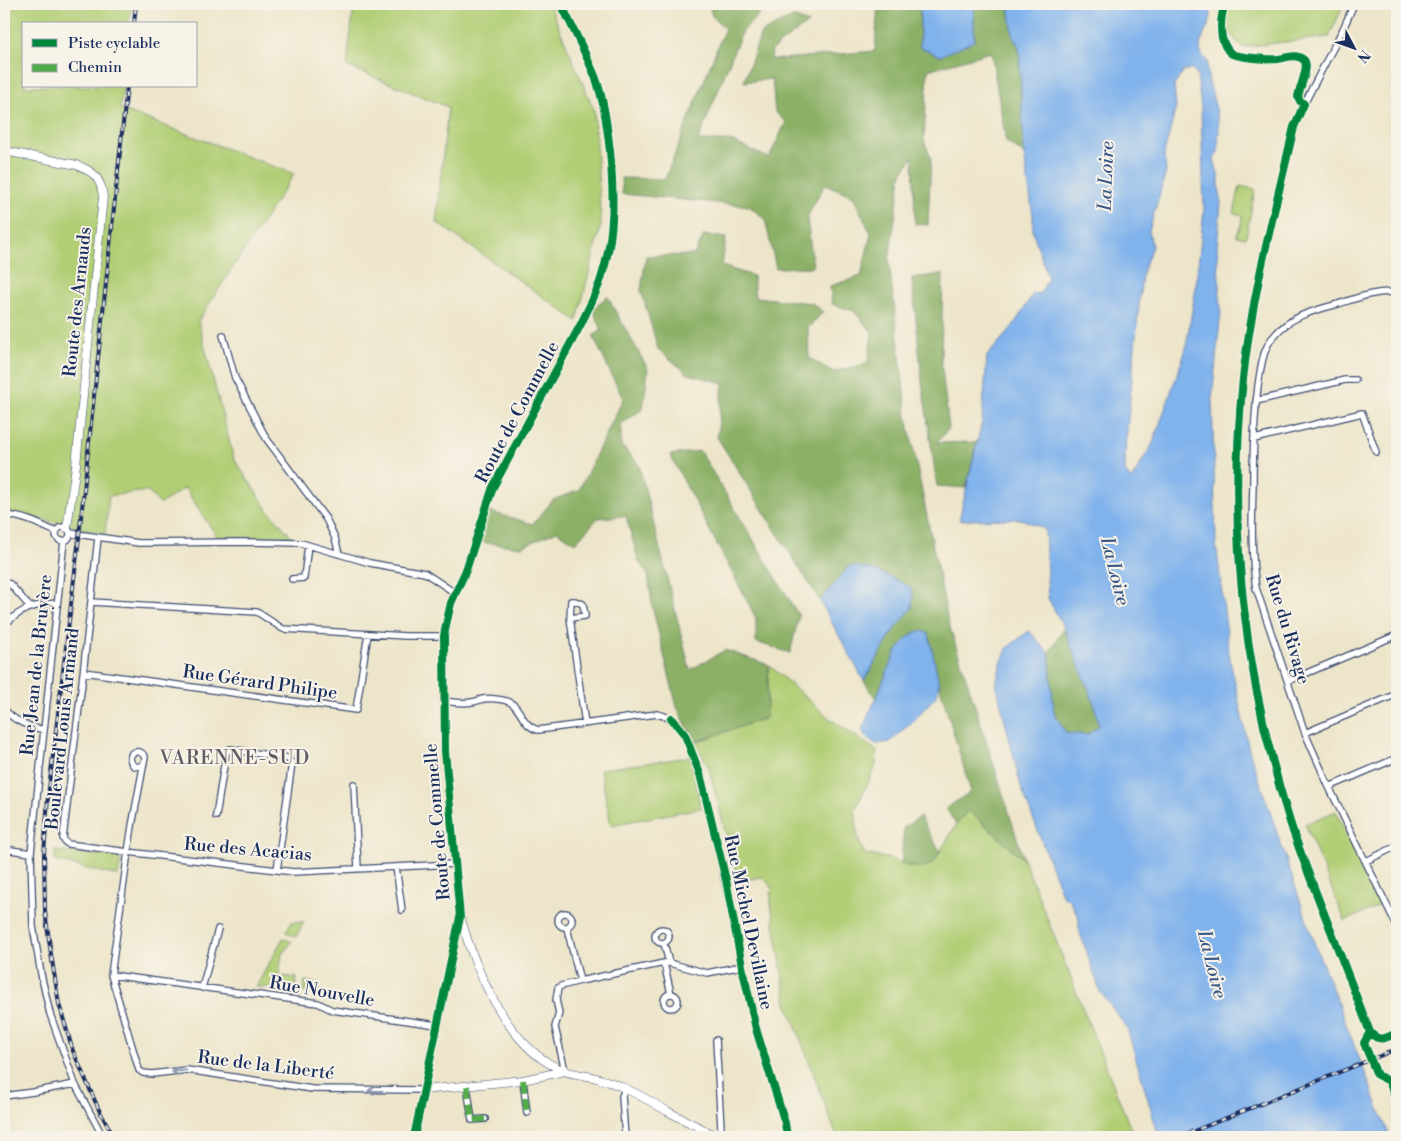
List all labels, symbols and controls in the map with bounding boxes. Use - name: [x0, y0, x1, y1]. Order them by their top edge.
- legend: [22, 22, 198, 88]
- north arrow: [1328, 22, 1378, 72]
- text: Piste cyclable: [68, 34, 160, 53]
- text: N: [1353, 46, 1373, 66]
- text: Chemin: [68, 58, 122, 77]
- water label: La Loire: [1093, 141, 1119, 212]
- street label: Route des Arnauds: [58, 226, 97, 378]
- street label: Route de Commelle: [470, 337, 565, 487]
- water label: La Loire: [1095, 534, 1135, 608]
- street label: Rue du Rivage: [1260, 571, 1315, 687]
- street label: Rue Jean de la Bruyère: [16, 573, 57, 757]
- street label: Boulevard Louis Armand: [40, 626, 85, 832]
- street label: Rue Gérard Philipe: [181, 660, 339, 705]
- street label: Route de Commelle: [419, 742, 456, 901]
- district label: VARENNE-SUD: [159, 746, 310, 770]
- street label: Rue des Acacias: [183, 832, 313, 867]
- street label: Rue Michel Devillaine: [719, 832, 778, 1012]
- water label: La Loire: [1192, 927, 1232, 1001]
- street label: Rue Nouvelle: [267, 971, 376, 1012]
- street label: Rue de la Liberté: [196, 1046, 336, 1085]
- one-way arrow: [171, 1066, 187, 1076]
- one-way arrow: [367, 1086, 383, 1096]

